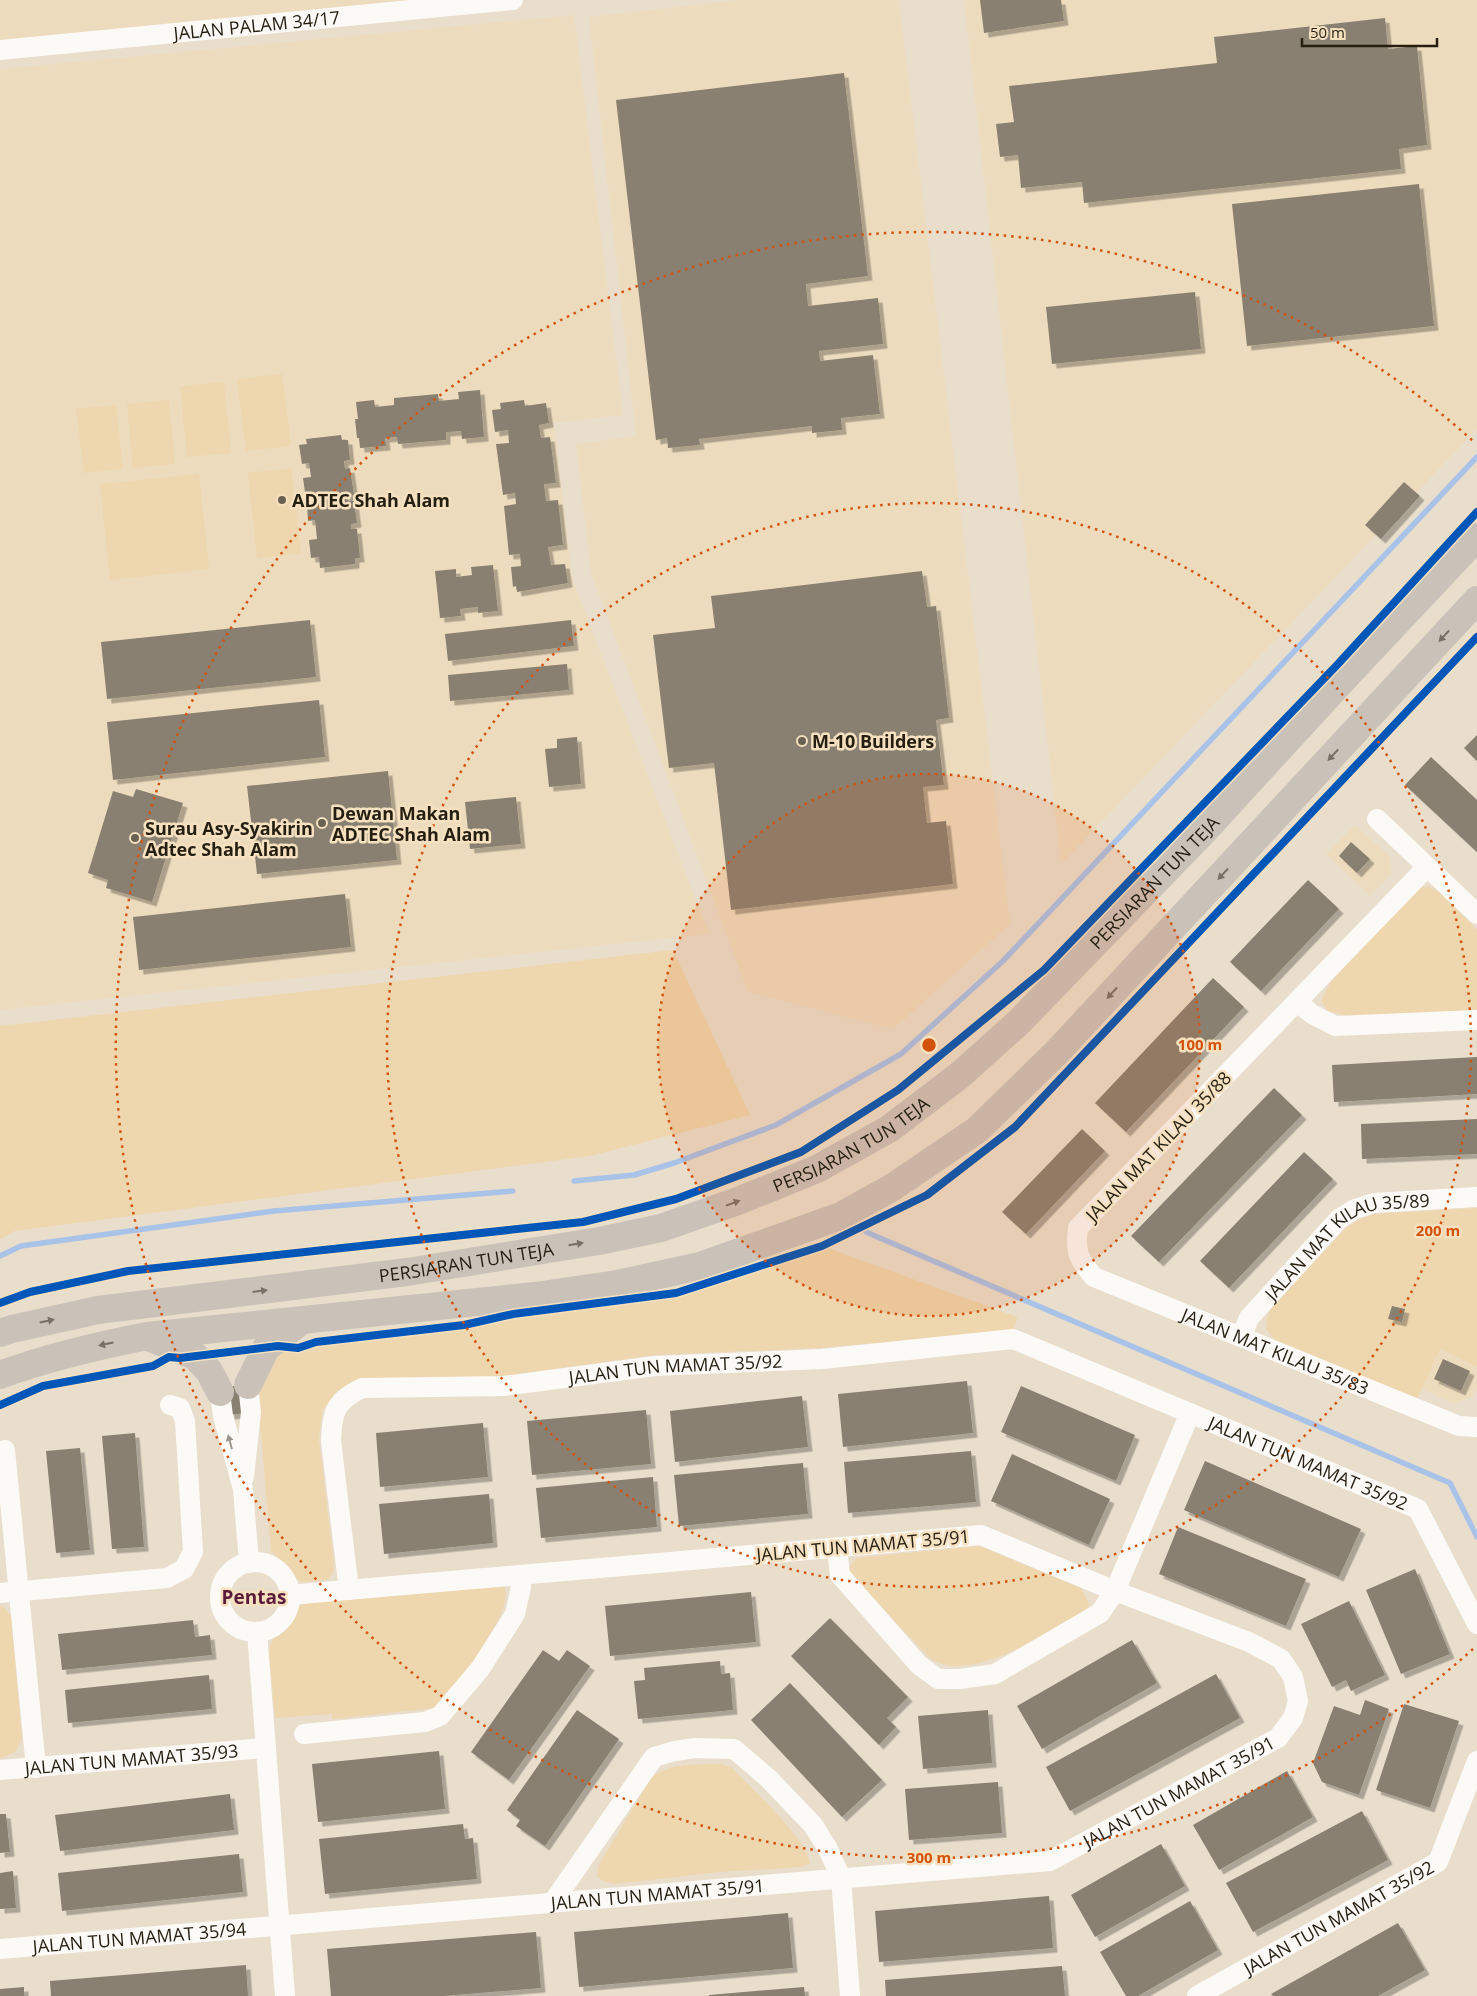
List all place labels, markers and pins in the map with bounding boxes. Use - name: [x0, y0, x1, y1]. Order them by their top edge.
- place label: ADTEC Shah Alam: [292, 488, 450, 512]
- marker: ADTEC Shah Alam: [276, 494, 288, 506]
- place label: M-10 Builders: [812, 729, 934, 753]
- marker: M-10 Builders: [796, 735, 808, 747]
- place label: Dewan Makan ADTEC Shah Alam: [332, 801, 490, 846]
- place label: Surau Asy-Syakirin Adtec Shah Alam: [145, 816, 313, 861]
- marker: Dewan Makan ADTEC Shah Alam: [316, 817, 328, 829]
- marker: Surau Asy-Syakirin Adtec Shah Alam: [129, 832, 141, 844]
- centre of rings: [920, 1036, 938, 1054]

